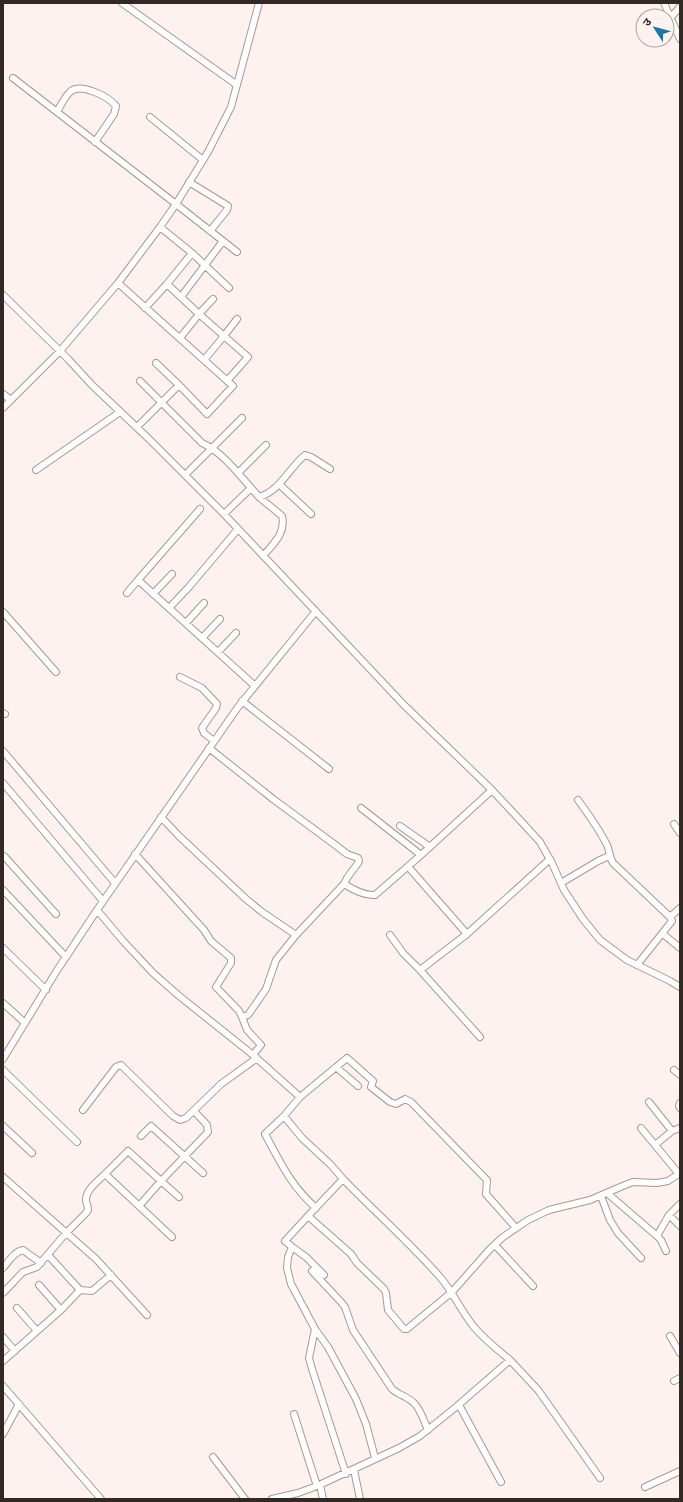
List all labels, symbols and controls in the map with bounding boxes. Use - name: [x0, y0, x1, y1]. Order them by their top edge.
- north arrow: [635, 8, 675, 48]
- text: उ: [639, 15, 655, 29]

